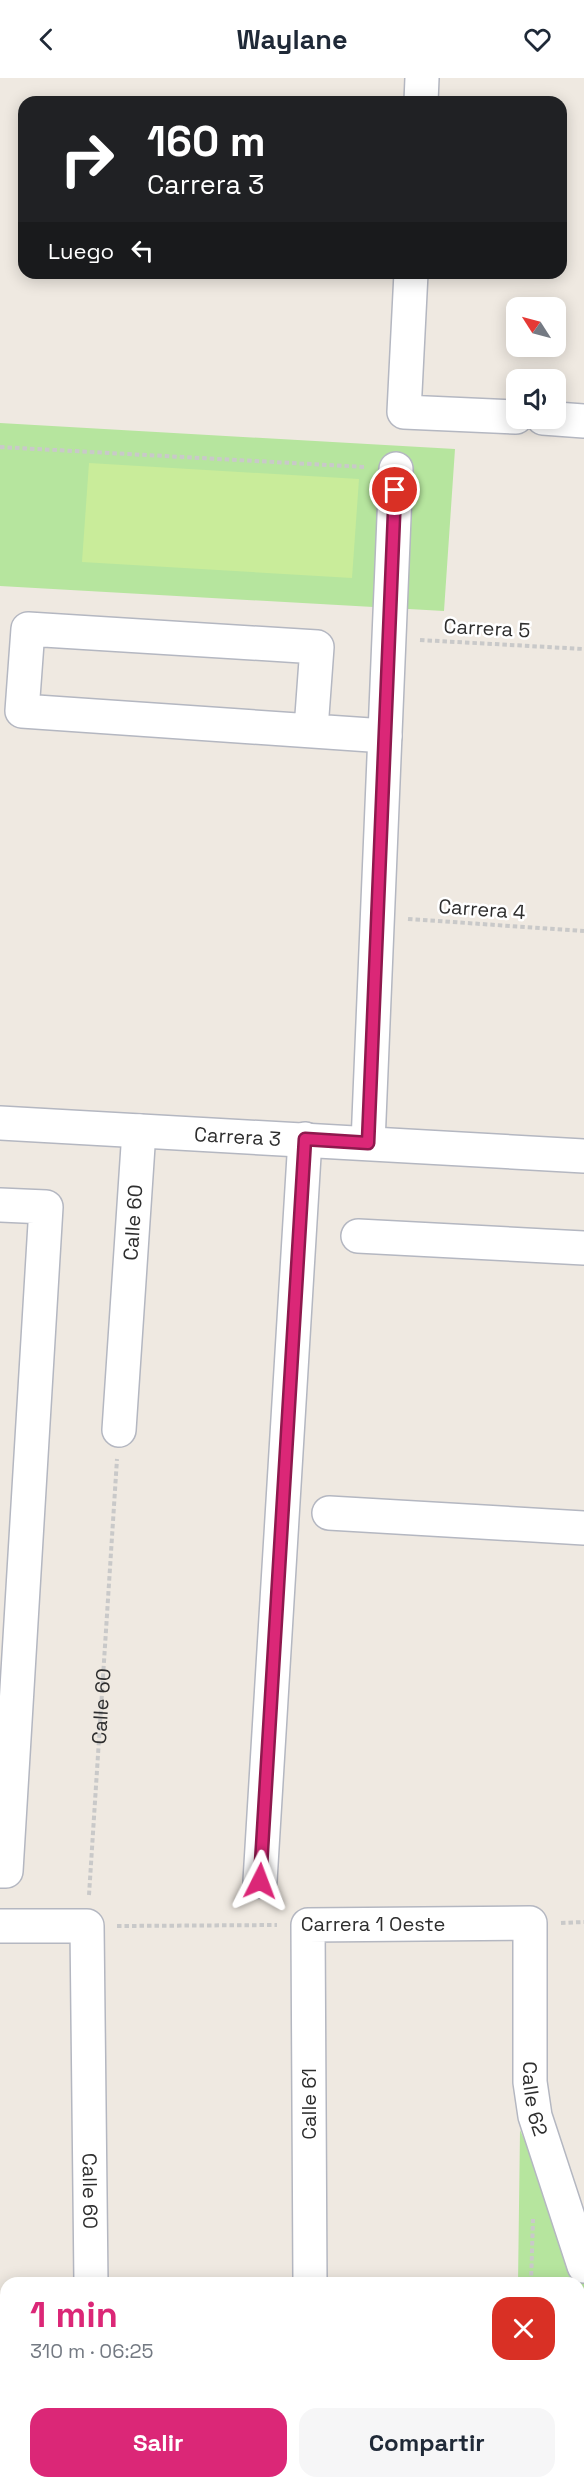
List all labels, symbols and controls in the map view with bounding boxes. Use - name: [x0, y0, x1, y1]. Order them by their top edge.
- text: Waylane: [237, 22, 347, 57]
- icon: back: [30, 23, 63, 56]
- icon: heart: [521, 23, 554, 56]
- text: 160 m: [147, 115, 266, 168]
- icon: right: [48, 120, 126, 198]
- text: Carrera 3: [147, 167, 264, 202]
- icon: left: [126, 234, 159, 267]
- text: Luego: [48, 237, 114, 265]
- north arrow: [506, 297, 566, 357]
- map controls: [506, 297, 566, 429]
- button: sound: [506, 369, 566, 429]
- pin: [369, 464, 420, 515]
- icon: arrive: [378, 473, 411, 506]
- street label: Carrera 5: [443, 613, 531, 643]
- street label: Carrera 4: [438, 893, 526, 925]
- street label: Carrera 3: [194, 1121, 282, 1152]
- street label: Calle 60: [117, 1184, 148, 1261]
- street label: Calle 60: [86, 1668, 117, 1745]
- position arrow: [228, 1849, 292, 1913]
- street label: Carrera 1 Oeste: [301, 1911, 445, 1937]
- street label: Calle 62: [517, 2061, 554, 2139]
- street label: Calle 61: [296, 2068, 322, 2140]
- street label: Calle 60: [77, 2153, 103, 2229]
- text: 1 min: [30, 2292, 118, 2338]
- button: close: [492, 2297, 555, 2360]
- text: 310 m · 06:25: [30, 2338, 154, 2364]
- button: Salir: [30, 2408, 287, 2477]
- button: Compartir: [299, 2408, 555, 2477]

